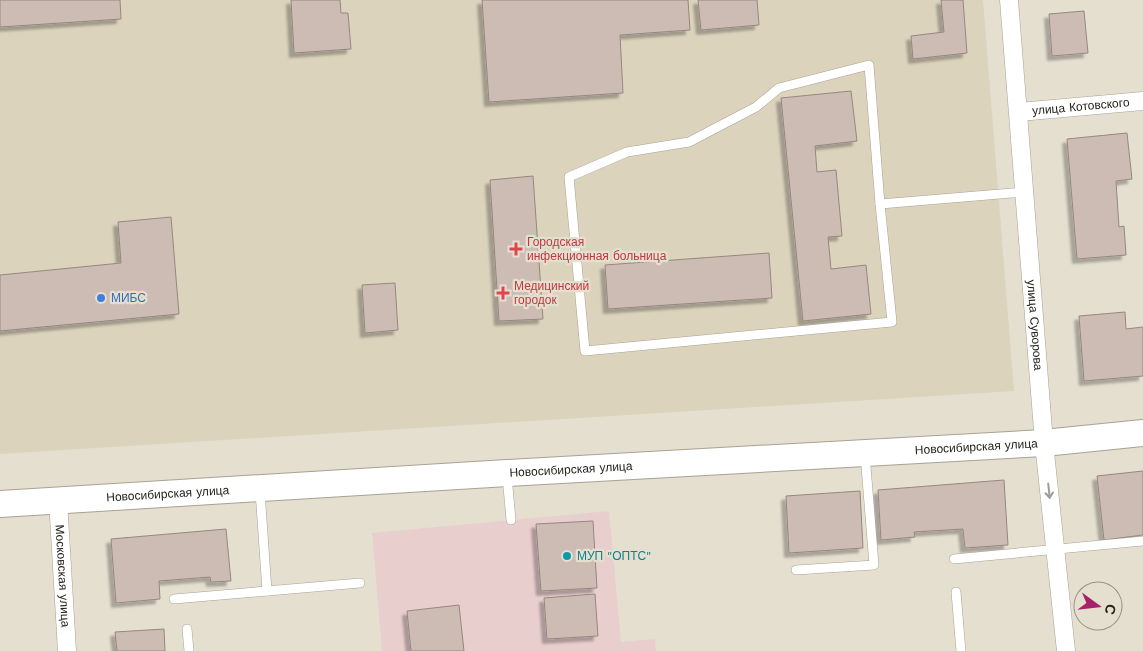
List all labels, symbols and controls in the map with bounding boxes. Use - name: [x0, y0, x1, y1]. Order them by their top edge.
- street label: улица Котовского: [1031, 95, 1130, 118]
- place label: Городская инфекционная больница: [527, 235, 667, 263]
- marker: Городская инфекционная больница: [509, 242, 523, 256]
- place label: Медицинский городок: [514, 279, 589, 307]
- street label: улица Суворова: [1024, 279, 1045, 371]
- marker: Медицинский городок: [496, 286, 510, 300]
- place label: МИБС: [111, 291, 146, 305]
- marker: МИБС: [95, 292, 107, 304]
- street label: Новосибирская улица: [914, 436, 1038, 457]
- street label: Новосибирская улица: [509, 459, 633, 480]
- street label: Новосибирская улица: [106, 483, 230, 504]
- one-way arrow: [1044, 483, 1054, 499]
- street label: Московская улица: [52, 524, 73, 628]
- place label: МУП "ОПТС": [577, 549, 651, 563]
- marker: МУП "ОПТС": [561, 550, 573, 562]
- north arrow: [1073, 581, 1123, 631]
- text: С: [1102, 602, 1120, 616]

